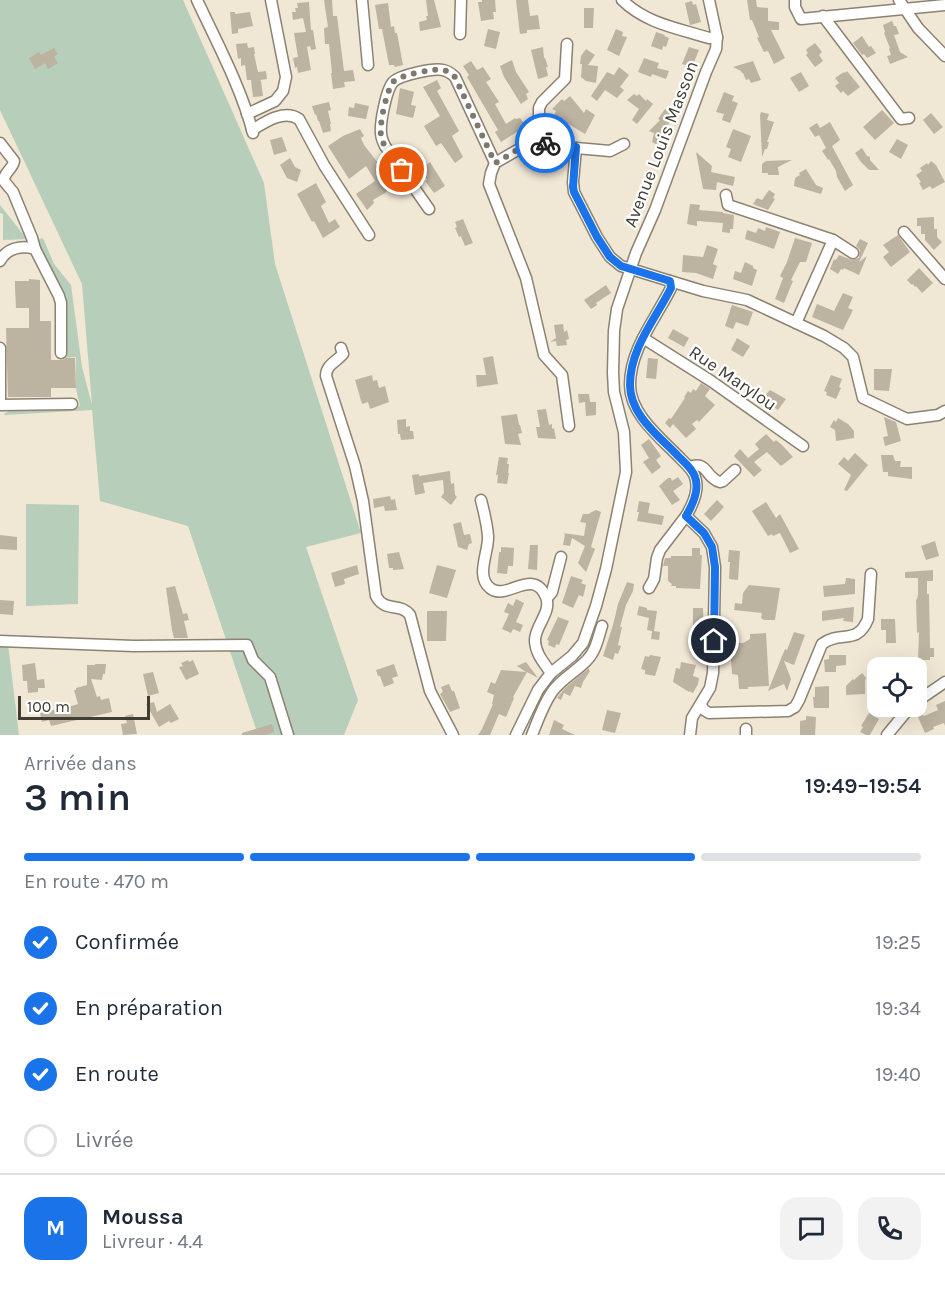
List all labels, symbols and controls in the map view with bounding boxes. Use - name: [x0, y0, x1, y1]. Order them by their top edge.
- street label: Avenue Louis Masson: [619, 58, 703, 230]
- courier: [515, 113, 575, 173]
- icon: bike: [529, 127, 562, 160]
- pin: [376, 144, 427, 195]
- icon: bag: [385, 153, 418, 186]
- street label: Rue Marylou: [685, 341, 781, 415]
- pin: [688, 615, 739, 666]
- icon: home: [697, 624, 730, 657]
- map controls: [867, 657, 927, 717]
- button: locate: [867, 657, 927, 717]
- scale bar: [18, 693, 150, 720]
- text: 100 m: [27, 697, 70, 716]
- text: Arrivée dans: [24, 752, 137, 775]
- text: 19:49–19:54: [805, 773, 921, 799]
- text: 3 min: [24, 774, 131, 820]
- text: En route · 470 m: [24, 870, 169, 893]
- icon: check: [24, 926, 57, 959]
- text: Confirmée: [75, 929, 179, 955]
- text: 19:25: [875, 931, 921, 954]
- icon: check: [24, 992, 57, 1025]
- text: En préparation: [75, 995, 223, 1021]
- text: 19:34: [875, 997, 921, 1020]
- icon: check: [24, 1058, 57, 1091]
- text: En route: [75, 1061, 159, 1087]
- text: 19:40: [875, 1063, 921, 1086]
- text: Livrée: [75, 1127, 133, 1153]
- button: chat: [780, 1197, 843, 1260]
- button: phone: [858, 1197, 921, 1260]
- text: Moussa: [102, 1204, 184, 1230]
- text: M: [46, 1215, 65, 1241]
- text: Livreur · 4.4: [102, 1230, 203, 1253]

